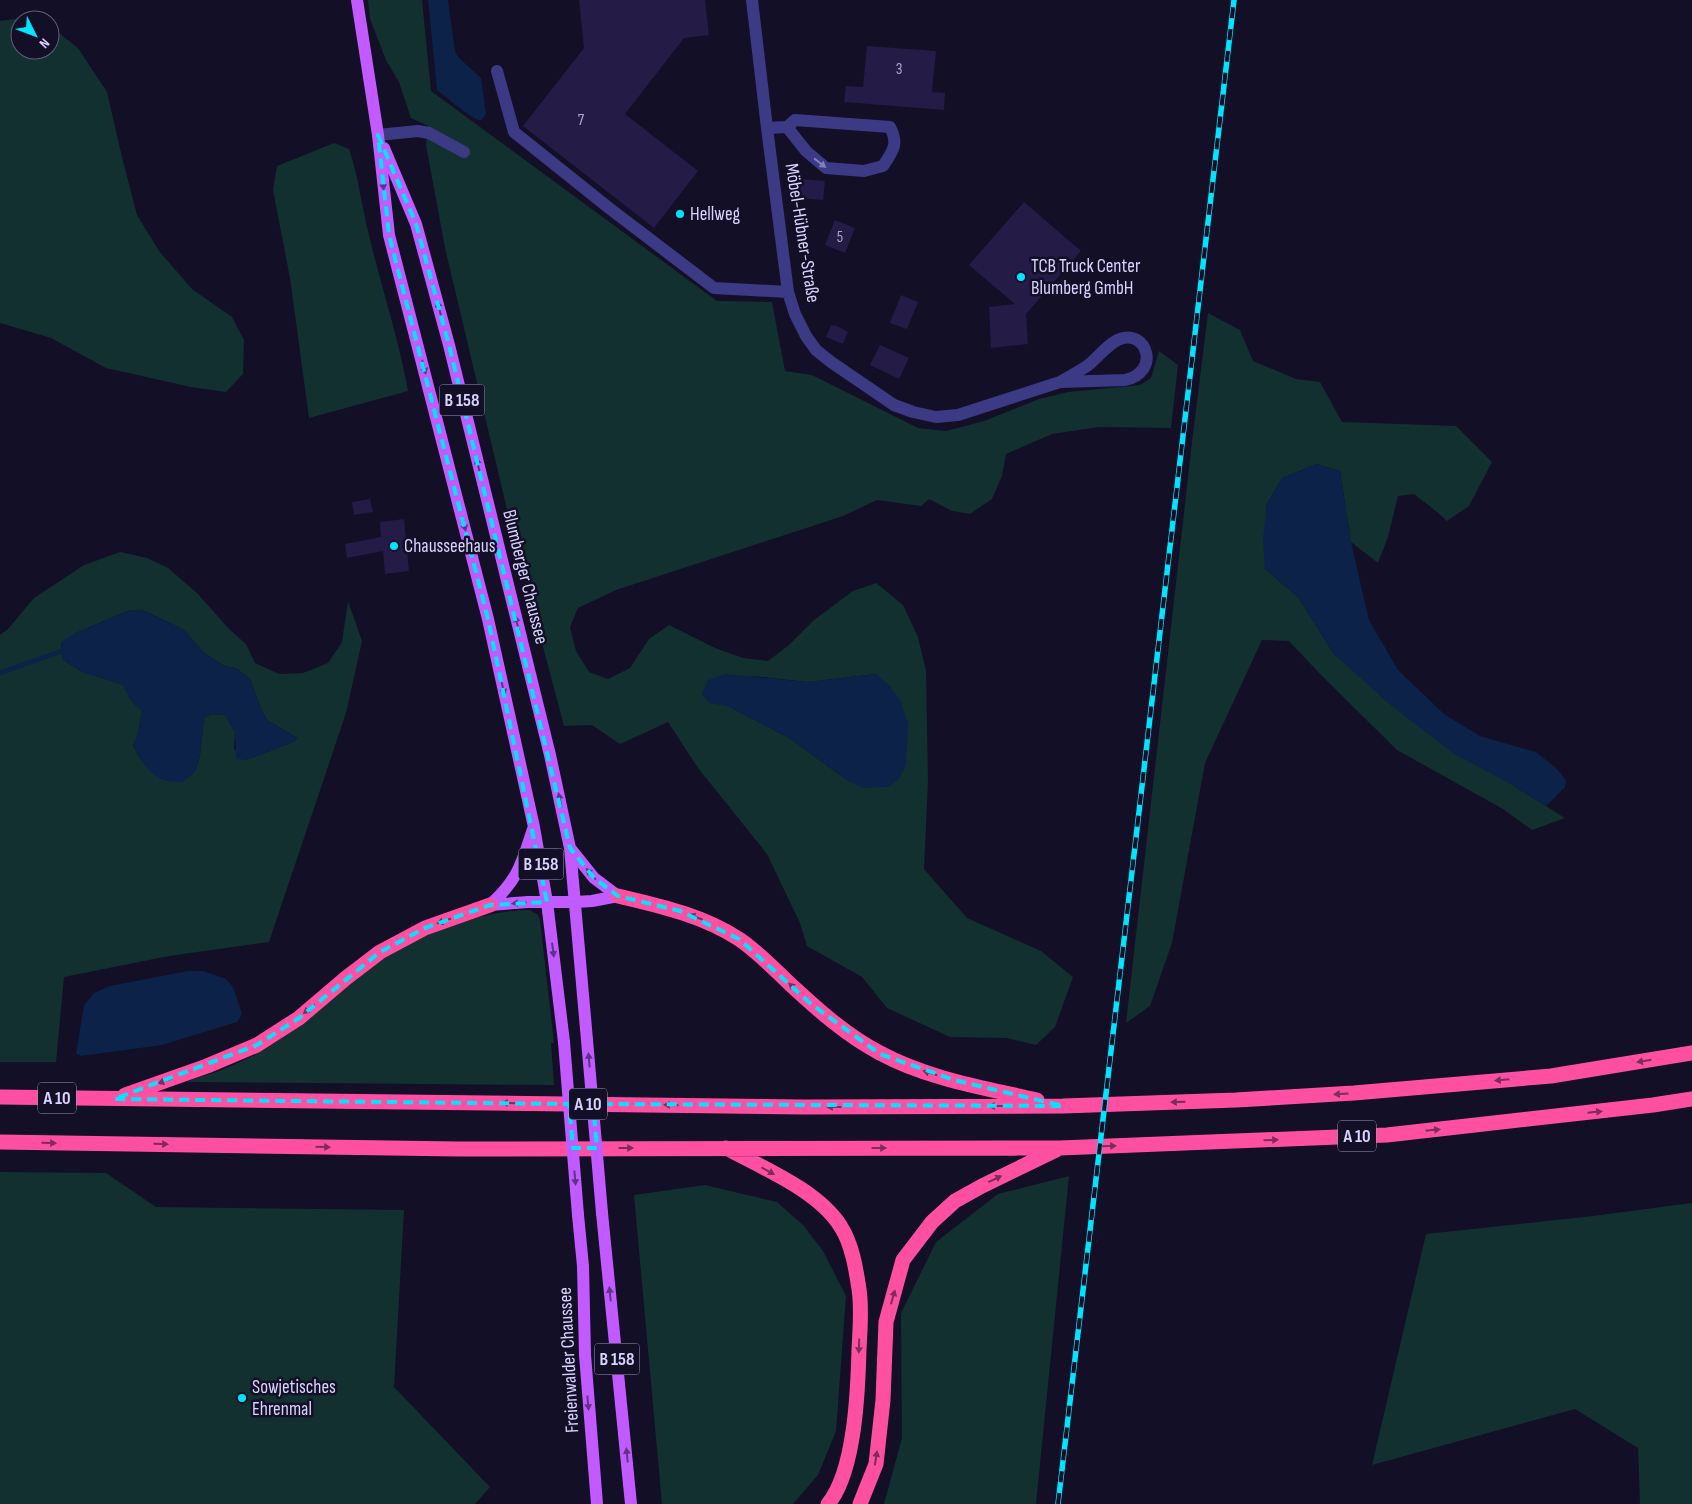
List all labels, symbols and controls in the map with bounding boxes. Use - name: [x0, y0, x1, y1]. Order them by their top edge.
- north arrow: [10, 10, 60, 60]
- text: N: [35, 35, 53, 52]
- house number: 3: [896, 60, 902, 79]
- house number: 7: [578, 111, 585, 130]
- one-way arrow: [813, 158, 827, 168]
- street label: Möbel-Hübner-Straße: [780, 162, 824, 304]
- one-way arrow: [379, 175, 387, 191]
- place label: Hellweg: [690, 203, 741, 226]
- marker: Hellweg: [674, 208, 686, 220]
- house number: 5: [837, 228, 843, 247]
- place label: TCB Truck Center Blumberg GmbH: [1031, 255, 1141, 300]
- marker: TCB Truck Center Blumberg GmbH: [1015, 271, 1027, 283]
- one-way arrow: [434, 300, 442, 315]
- one-way arrow: [420, 359, 428, 374]
- road number: B 158: [440, 384, 484, 416]
- one-way arrow: [474, 458, 482, 473]
- street label: Blumberger Chaussee: [497, 507, 553, 647]
- one-way arrow: [460, 517, 468, 532]
- place label: Chausseehaus: [404, 535, 496, 558]
- marker: Chausseehaus: [388, 540, 400, 552]
- one-way arrow: [513, 616, 521, 631]
- one-way arrow: [499, 681, 507, 696]
- one-way arrow: [556, 792, 564, 808]
- road number: B 158: [518, 849, 564, 880]
- one-way arrow: [586, 868, 597, 881]
- one-way arrow: [510, 899, 526, 907]
- one-way arrow: [689, 913, 703, 921]
- one-way arrow: [436, 917, 451, 925]
- one-way arrow: [549, 943, 557, 959]
- one-way arrow: [789, 982, 801, 994]
- one-way arrow: [303, 1004, 316, 1015]
- one-way arrow: [585, 1052, 593, 1068]
- one-way arrow: [1636, 1057, 1652, 1065]
- one-way arrow: [923, 1069, 938, 1077]
- one-way arrow: [1494, 1076, 1510, 1084]
- one-way arrow: [157, 1078, 172, 1085]
- road number: A 10: [38, 1082, 76, 1114]
- road number: A 10: [569, 1088, 607, 1120]
- one-way arrow: [1332, 1091, 1348, 1099]
- one-way arrow: [1170, 1098, 1186, 1106]
- one-way arrow: [501, 1099, 517, 1107]
- one-way arrow: [663, 1101, 679, 1109]
- one-way arrow: [988, 1102, 1004, 1110]
- one-way arrow: [826, 1103, 842, 1111]
- one-way arrow: [1587, 1108, 1603, 1116]
- road number: A 10: [1338, 1120, 1376, 1152]
- one-way arrow: [1426, 1126, 1442, 1134]
- one-way arrow: [1263, 1135, 1279, 1143]
- one-way arrow: [41, 1139, 57, 1147]
- one-way arrow: [153, 1140, 169, 1148]
- one-way arrow: [1101, 1142, 1117, 1150]
- one-way arrow: [315, 1143, 331, 1151]
- one-way arrow: [618, 1144, 634, 1152]
- one-way arrow: [871, 1144, 887, 1152]
- one-way arrow: [760, 1167, 775, 1175]
- one-way arrow: [572, 1170, 580, 1186]
- one-way arrow: [988, 1175, 1002, 1183]
- one-way arrow: [606, 1285, 614, 1301]
- street label: Freienwalder Chaussee: [554, 1287, 584, 1433]
- one-way arrow: [889, 1290, 897, 1305]
- one-way arrow: [855, 1338, 863, 1354]
- road number: B 158: [594, 1344, 640, 1375]
- place label: Sowjetisches Ehrenmal: [252, 1376, 336, 1421]
- marker: Sowjetisches Ehrenmal: [236, 1392, 248, 1404]
- one-way arrow: [585, 1396, 593, 1412]
- one-way arrow: [622, 1447, 630, 1463]
- one-way arrow: [873, 1450, 881, 1466]

